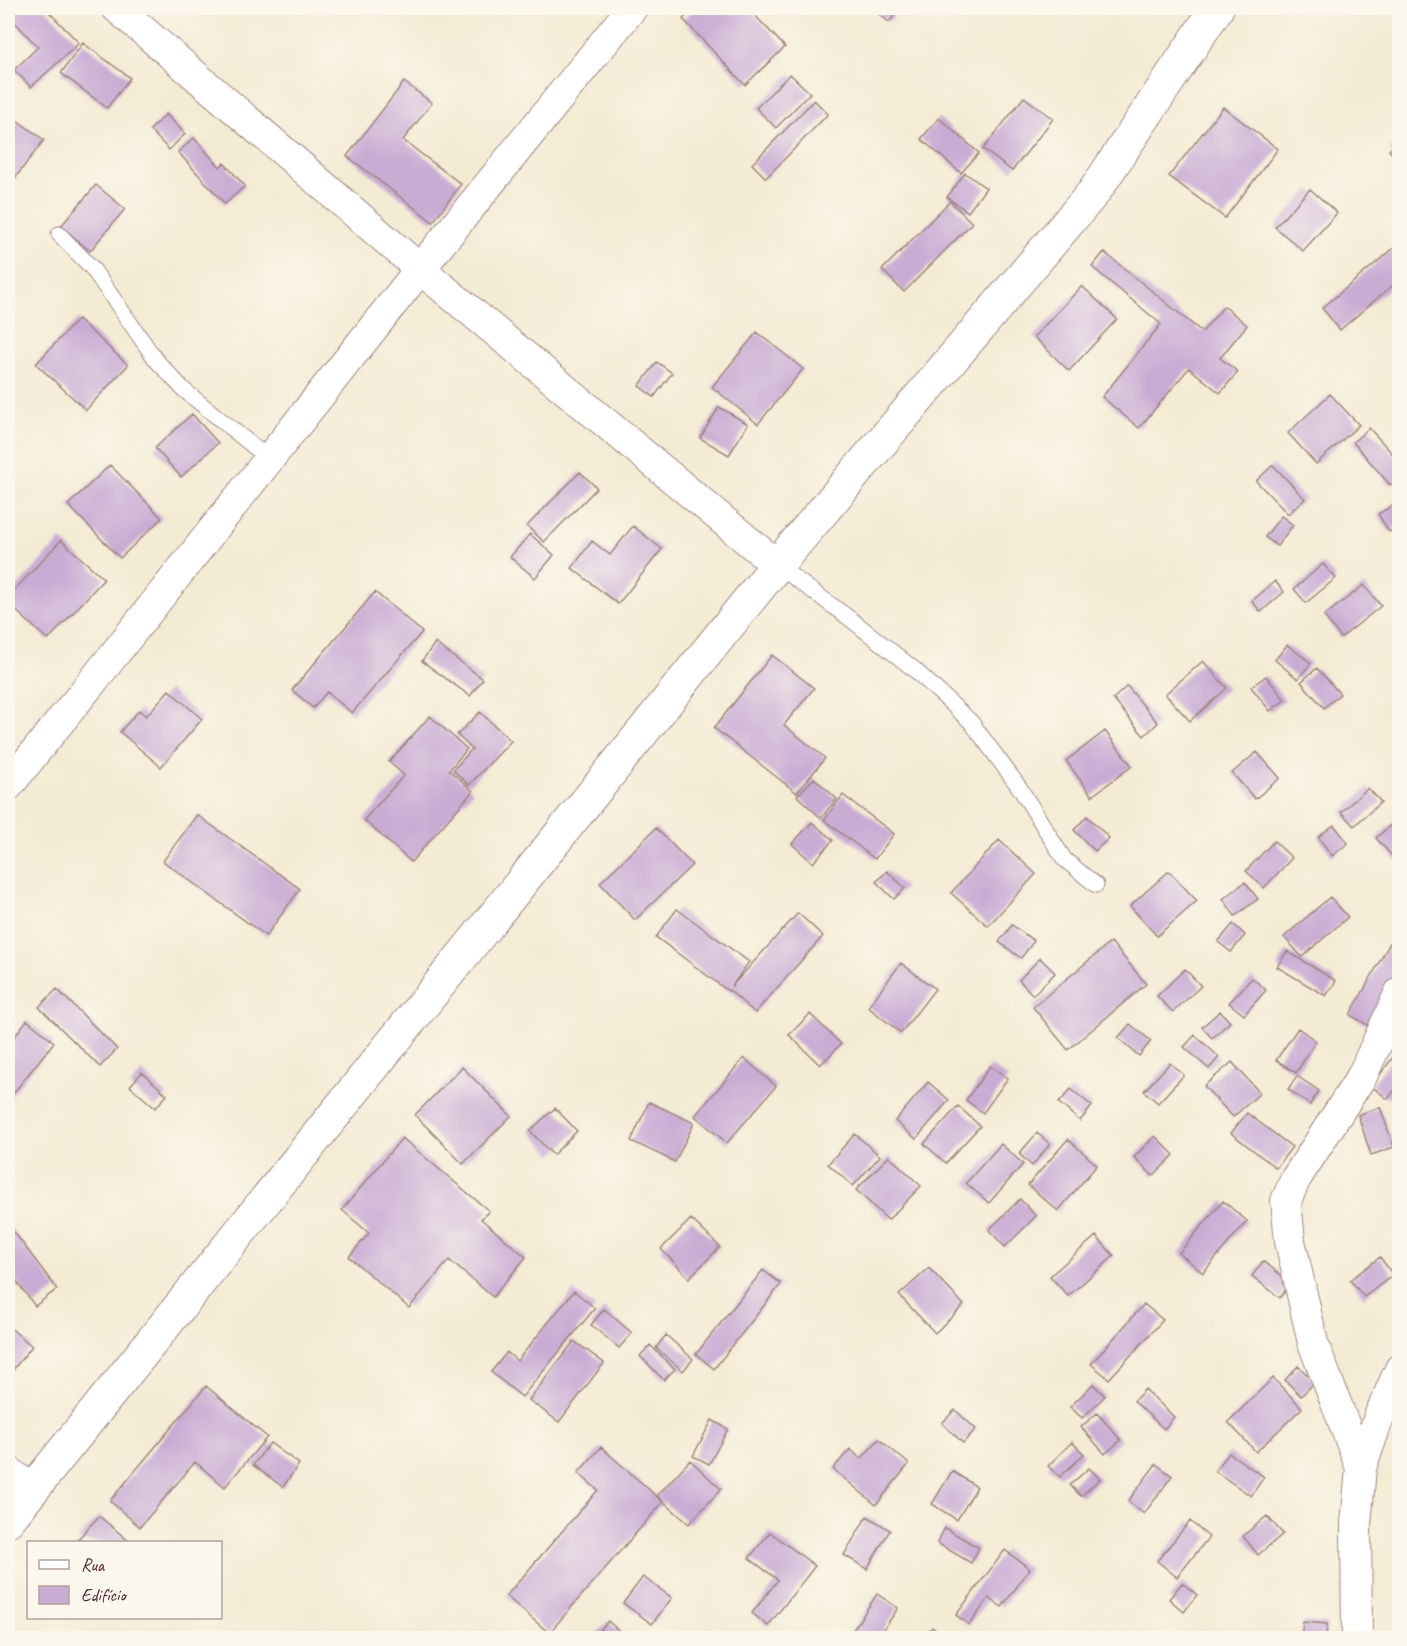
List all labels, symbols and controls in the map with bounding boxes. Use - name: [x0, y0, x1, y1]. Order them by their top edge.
- legend: [27, 1541, 222, 1619]
- text: Rua: [81, 1554, 106, 1576]
- text: Edifício: [81, 1584, 127, 1606]

